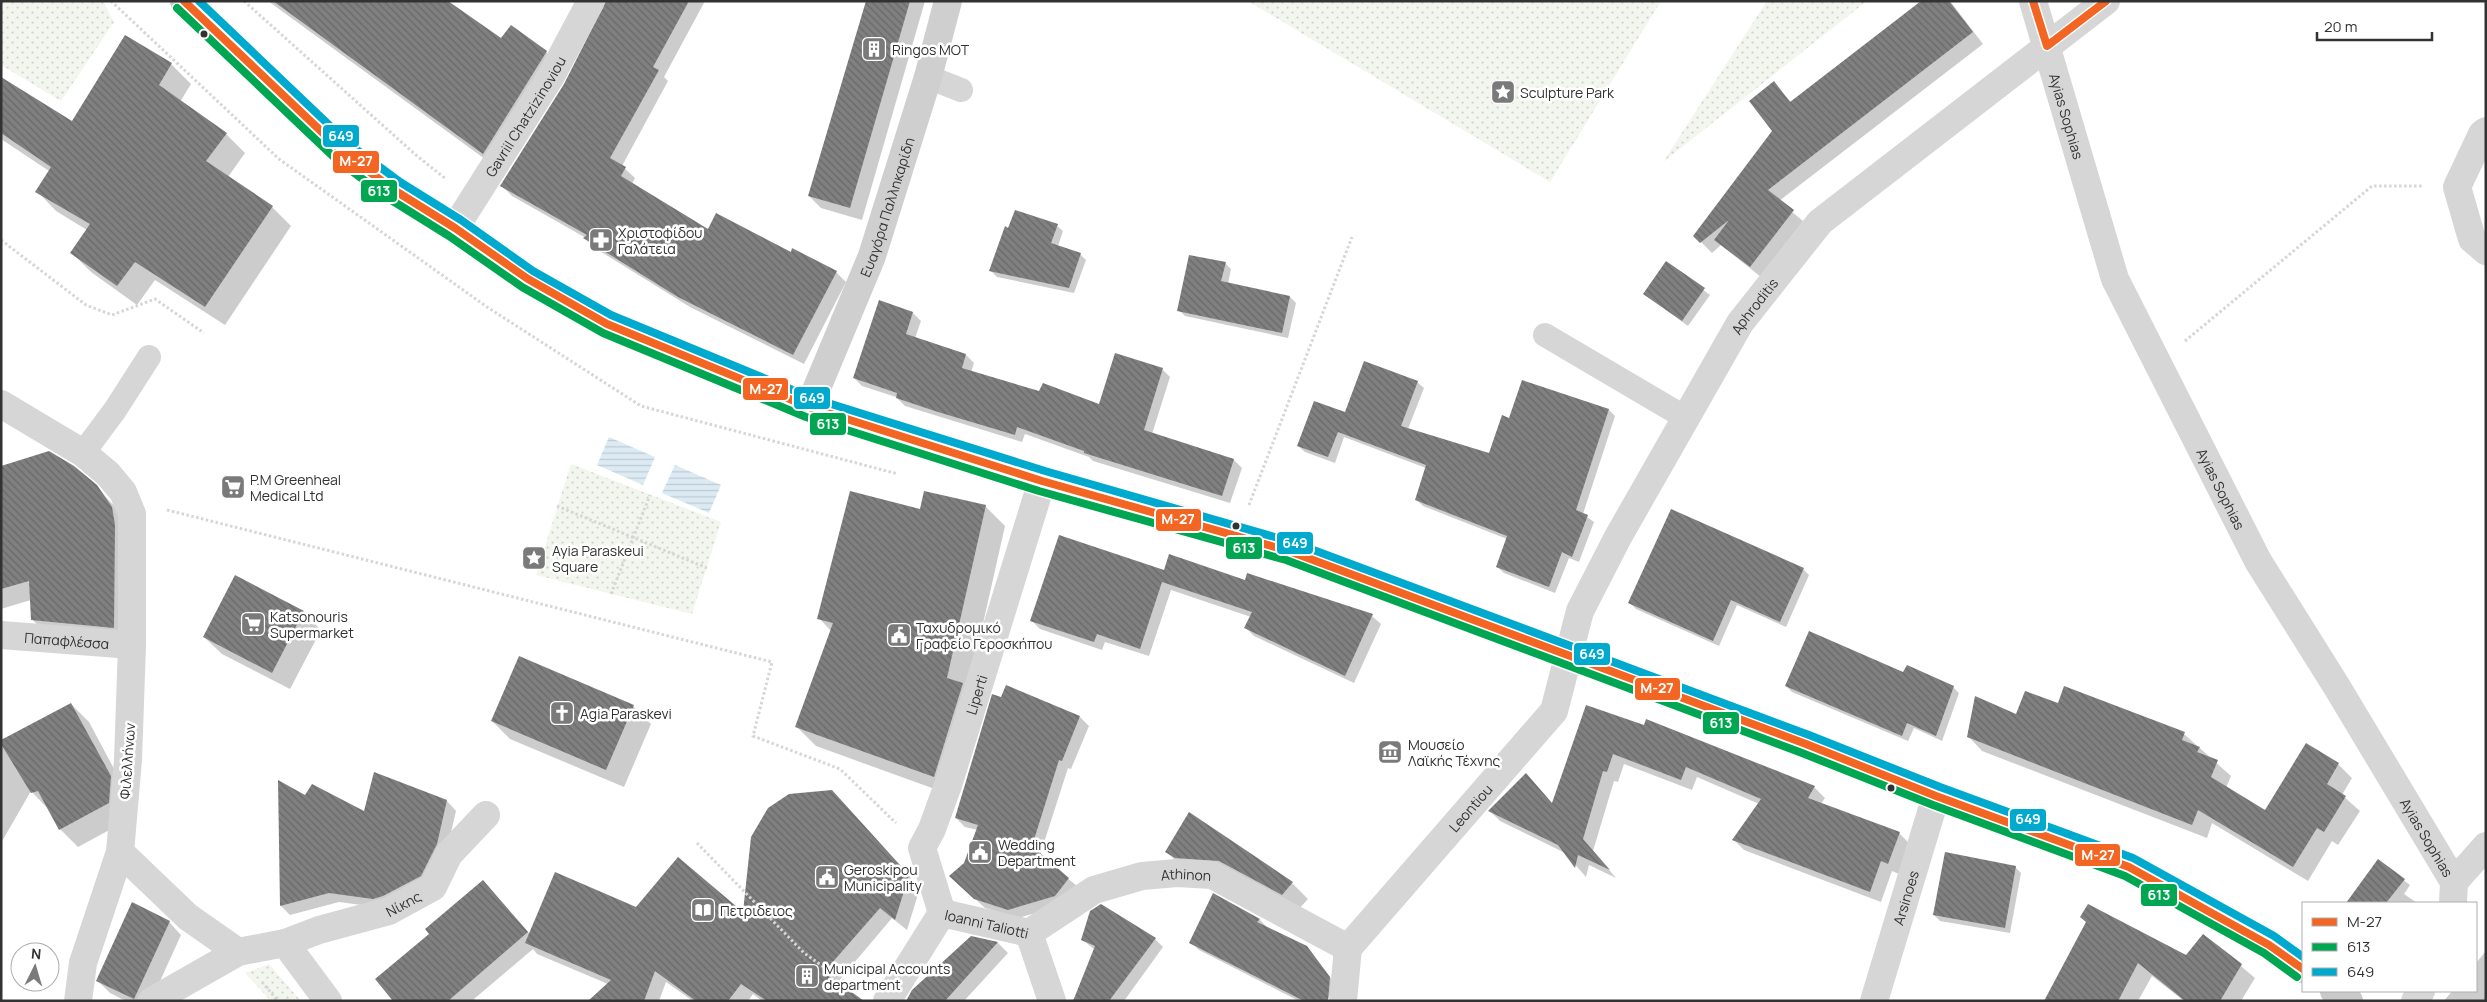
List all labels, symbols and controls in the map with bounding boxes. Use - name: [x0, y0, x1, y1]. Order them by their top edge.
- scale bar: [2317, 10, 2432, 42]
- text: 20 m: [2324, 16, 2357, 37]
- unlabelled marker: [199, 29, 209, 39]
- building icon: Ringos MOT: [861, 36, 887, 62]
- place label: Ringos MOT: [892, 40, 970, 59]
- street label: Gavriil Chatzizinoviou: [480, 53, 570, 180]
- street label: Ayias Sophias: [2045, 71, 2089, 161]
- place icon: Sculpture Park: [1490, 79, 1516, 105]
- place label: Sculpture Park: [1520, 83, 1615, 102]
- line badge: 649: [322, 124, 360, 148]
- text: 649: [328, 126, 354, 145]
- street label: Ευαγόρα Παλληκαρίδη: [855, 135, 918, 279]
- line badge: M-27: [332, 150, 380, 174]
- text: M-27: [339, 151, 373, 170]
- line badge: 613: [360, 179, 398, 203]
- text: 613: [368, 181, 390, 200]
- place label: Χριστοφίδου Γαλάτεια: [618, 223, 702, 258]
- pharmacy icon: Χριστοφίδου Γαλάτεια: [588, 227, 614, 253]
- street label: Aphroditis: [1726, 274, 1782, 337]
- line badge: M-27: [742, 377, 789, 401]
- text: M-27: [749, 379, 783, 398]
- line badge: 649: [793, 386, 831, 410]
- text: 649: [799, 388, 825, 407]
- line badge: 613: [809, 412, 847, 436]
- text: 613: [817, 414, 839, 433]
- street label: Ayias Sophias: [2193, 445, 2250, 533]
- place label: P.M Greenheal Medical Ltd: [250, 470, 341, 505]
- supermarket icon: P.M Greenheal Medical Ltd: [220, 474, 246, 500]
- line badge: M-27: [1155, 508, 1202, 532]
- text: M-27: [1161, 509, 1195, 528]
- unlabelled marker: [1231, 521, 1241, 531]
- line badge: 649: [1276, 531, 1314, 555]
- text: 649: [1282, 533, 1308, 552]
- line badge: 613: [1225, 536, 1263, 560]
- text: 613: [1233, 538, 1255, 557]
- place label: Ayia Paraskeui Square: [552, 541, 644, 576]
- place icon: Ayia Paraskeui Square: [521, 545, 547, 571]
- place label: Katsonouris Supermarket: [270, 607, 354, 642]
- supermarket icon: Katsonouris Supermarket: [240, 611, 266, 637]
- place label: Ταχυδρομικό Γραφείο Γεροσκήπου: [916, 618, 1052, 653]
- public building icon: Ταχυδρομικό Γραφείο Γεροσκήπου: [886, 622, 912, 648]
- street label: Παπαφλέσσα: [24, 627, 110, 653]
- line badge: 649: [1573, 642, 1611, 666]
- text: 649: [1579, 644, 1605, 663]
- street label: Liperti: [961, 672, 991, 717]
- line badge: M-27: [1634, 677, 1681, 701]
- text: M-27: [1640, 678, 1674, 697]
- church icon: Agia Paraskevi: [549, 700, 575, 726]
- place label: Agia Paraskevi: [580, 704, 672, 723]
- line badge: 613: [1702, 711, 1740, 735]
- text: 613: [1710, 713, 1732, 732]
- street label: Φιλελλήνων: [115, 722, 139, 800]
- place label: Μουσείο Λαϊκής Τέχνης: [1408, 735, 1500, 770]
- museum icon: Μουσείο Λαϊκής Τέχνης: [1377, 739, 1403, 765]
- street label: Leontiou: [1444, 780, 1496, 836]
- unlabelled marker: [1886, 783, 1896, 793]
- street label: Ayias Sophias: [2396, 794, 2458, 880]
- line badge: 649: [2009, 808, 2047, 832]
- text: 649: [2015, 809, 2041, 828]
- place label: Wedding Department: [998, 835, 1076, 870]
- public building icon: Wedding Department: [967, 839, 993, 865]
- line badge: M-27: [2074, 843, 2121, 867]
- text: M-27: [2081, 845, 2115, 864]
- place label: Geroskipou Municipality: [844, 860, 922, 895]
- street label: Athinon: [1160, 863, 1212, 884]
- public building icon: Geroskipou Municipality: [814, 864, 840, 890]
- street label: Arsinoes: [1888, 868, 1923, 927]
- line badge: 613: [2140, 883, 2178, 907]
- text: 613: [2148, 885, 2170, 904]
- street label: Νίκης: [382, 886, 424, 921]
- library icon: Πετριδειος: [690, 897, 716, 923]
- place label: Πετριδειος: [720, 901, 793, 920]
- legend: [2302, 902, 2477, 992]
- street label: Ioanni Taliotti: [943, 904, 1031, 942]
- text: M-27: [2347, 911, 2382, 932]
- text: 613: [2347, 936, 2370, 957]
- north arrow: [10, 942, 60, 992]
- text: N: [30, 944, 42, 963]
- place label: Municipal Accounts department: [824, 959, 950, 994]
- text: 649: [2347, 961, 2374, 982]
- building icon: Municipal Accounts department: [794, 963, 820, 989]

